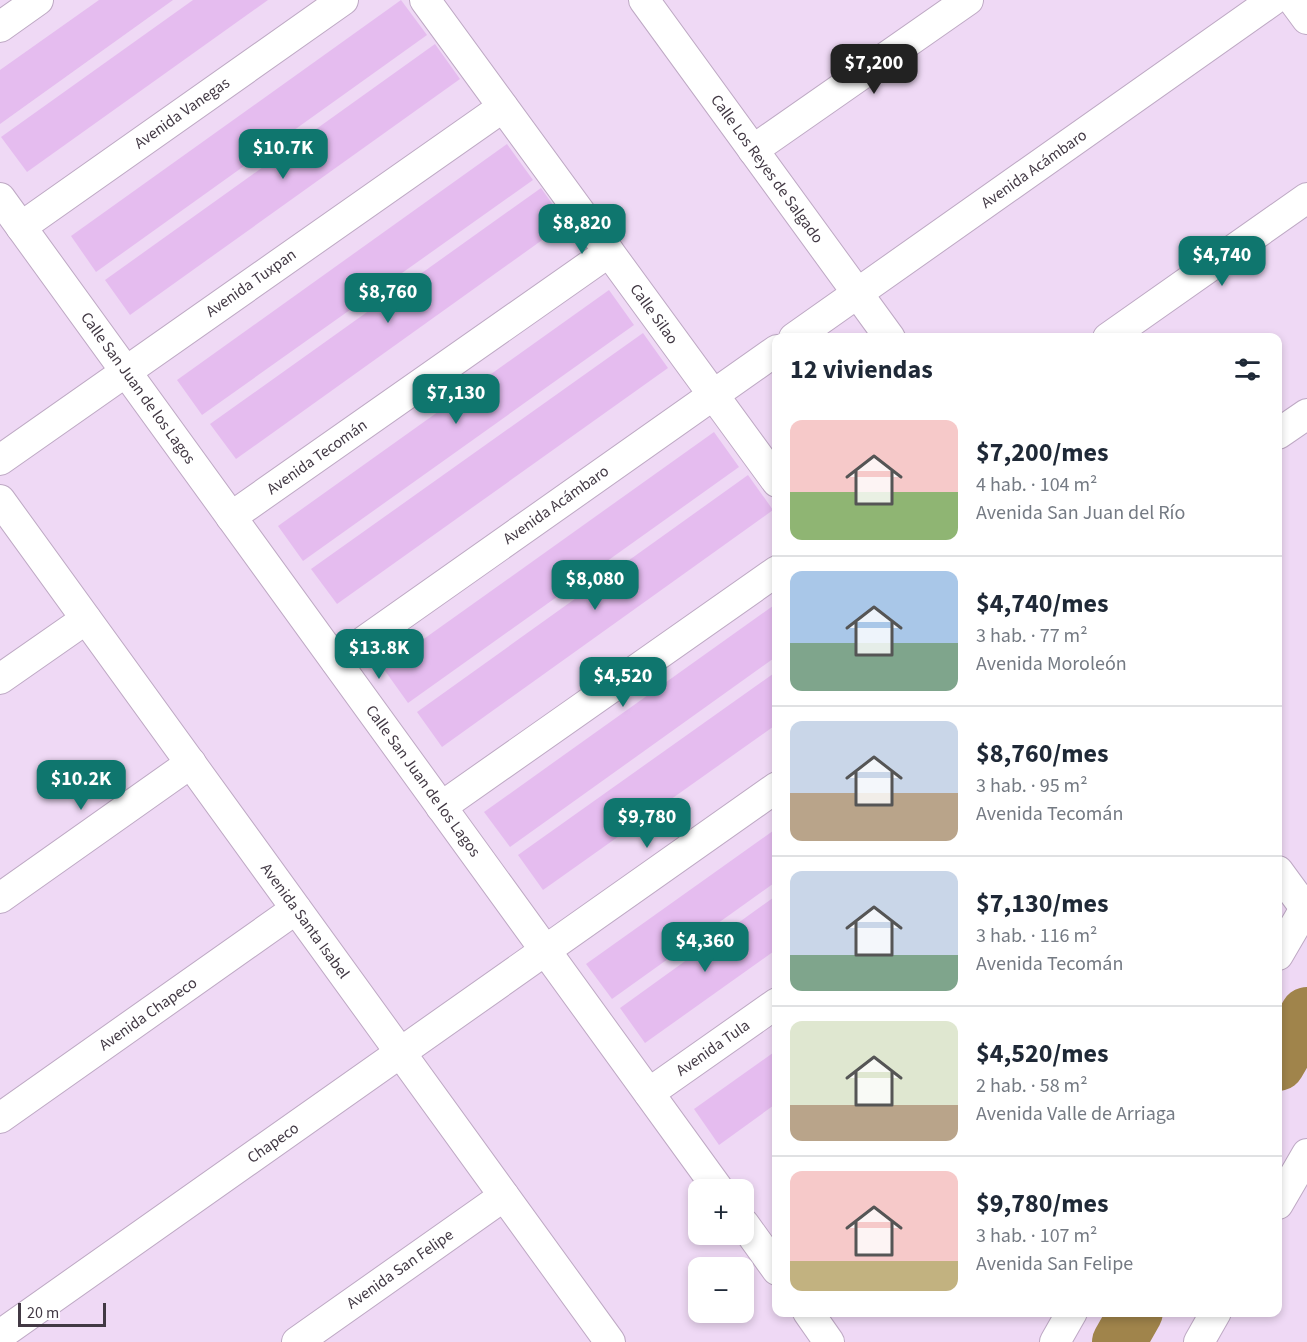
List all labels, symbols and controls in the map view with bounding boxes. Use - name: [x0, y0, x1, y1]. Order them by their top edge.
- pin: $7,200: [825, 44, 923, 95]
- text: $7,200: [845, 49, 903, 77]
- street label: Avenida Vanegas: [130, 72, 234, 154]
- street label: Calle Los Reyes de Salgado: [706, 90, 828, 248]
- street label: Avenida Acámbaro: [977, 124, 1091, 214]
- pin: $10.7K: [234, 129, 332, 180]
- text: $10.7K: [253, 134, 313, 162]
- pin: $8,820: [533, 204, 631, 255]
- text: $8,820: [553, 209, 611, 237]
- pin: $4,740: [1173, 236, 1271, 287]
- text: $4,740: [1193, 241, 1251, 269]
- street label: Avenida Tuxpan: [201, 244, 301, 322]
- pin: $8,760: [339, 273, 437, 324]
- text: $8,760: [359, 278, 417, 306]
- street label: Calle Silao: [625, 279, 683, 349]
- street label: Calle San Juan de los Lagos: [75, 307, 201, 469]
- text: 12 viviendas: [790, 351, 933, 388]
- icon: filters: [1231, 353, 1264, 386]
- pin: $7,130: [407, 374, 505, 425]
- text: $7,130: [427, 379, 485, 407]
- street label: Avenida Tecomán: [262, 414, 372, 500]
- text: $7,200/mes: [976, 434, 1109, 471]
- icon: home: [838, 444, 910, 516]
- street label: Avenida Acámbaro: [499, 460, 613, 550]
- text: 4 hab. · 104 m²: [976, 471, 1097, 499]
- text: Avenida San Juan del Río: [976, 499, 1185, 527]
- pin: $8,080: [546, 560, 644, 611]
- text: $8,080: [566, 565, 624, 593]
- text: $4,740/mes: [976, 585, 1109, 622]
- icon: home: [838, 595, 910, 667]
- text: 3 hab. · 77 m²: [976, 622, 1088, 650]
- pin: $13.8K: [330, 629, 428, 680]
- text: $13.8K: [349, 634, 409, 662]
- text: Avenida Moroleón: [976, 650, 1127, 678]
- pin: $4,520: [574, 657, 672, 708]
- text: $4,520: [594, 662, 652, 690]
- street label: Calle San Juan de los Lagos: [360, 700, 486, 862]
- text: $8,760/mes: [976, 735, 1109, 772]
- icon: home: [838, 745, 910, 817]
- pin: $10.2K: [32, 760, 130, 811]
- text: $10.2K: [51, 765, 111, 793]
- text: 3 hab. · 95 m²: [976, 772, 1088, 800]
- pin: $9,780: [598, 798, 696, 849]
- text: Avenida Tecomán: [976, 800, 1123, 828]
- text: $9,780: [618, 803, 676, 831]
- street label: Avenida Santa Isabel: [255, 859, 355, 983]
- text: $7,130/mes: [976, 885, 1109, 922]
- icon: home: [838, 895, 910, 967]
- pin: $4,360: [656, 922, 754, 973]
- text: 3 hab. · 116 m²: [976, 922, 1097, 950]
- text: $4,360: [676, 927, 734, 955]
- text: Avenida Tecomán: [976, 950, 1123, 978]
- street label: Avenida Chapeco: [95, 972, 201, 1056]
- street label: Avenida Tula: [672, 1014, 754, 1082]
- text: $4,520/mes: [976, 1035, 1109, 1072]
- icon: home: [838, 1045, 910, 1117]
- text: 2 hab. · 58 m²: [976, 1072, 1088, 1100]
- text: Avenida Valle de Arriaga: [976, 1100, 1176, 1128]
- street label: Chapeco: [243, 1117, 303, 1169]
- map controls: [688, 1179, 754, 1323]
- button: +: [688, 1179, 754, 1245]
- text: $9,780/mes: [976, 1185, 1109, 1222]
- icon: home: [838, 1195, 910, 1267]
- text: 3 hab. · 107 m²: [976, 1222, 1097, 1250]
- street label: Avenida San Felipe: [342, 1224, 458, 1314]
- text: Avenida San Felipe: [976, 1250, 1133, 1278]
- button: −: [688, 1257, 754, 1323]
- scale bar: [18, 1300, 106, 1328]
- text: 20 m: [27, 1302, 59, 1324]

